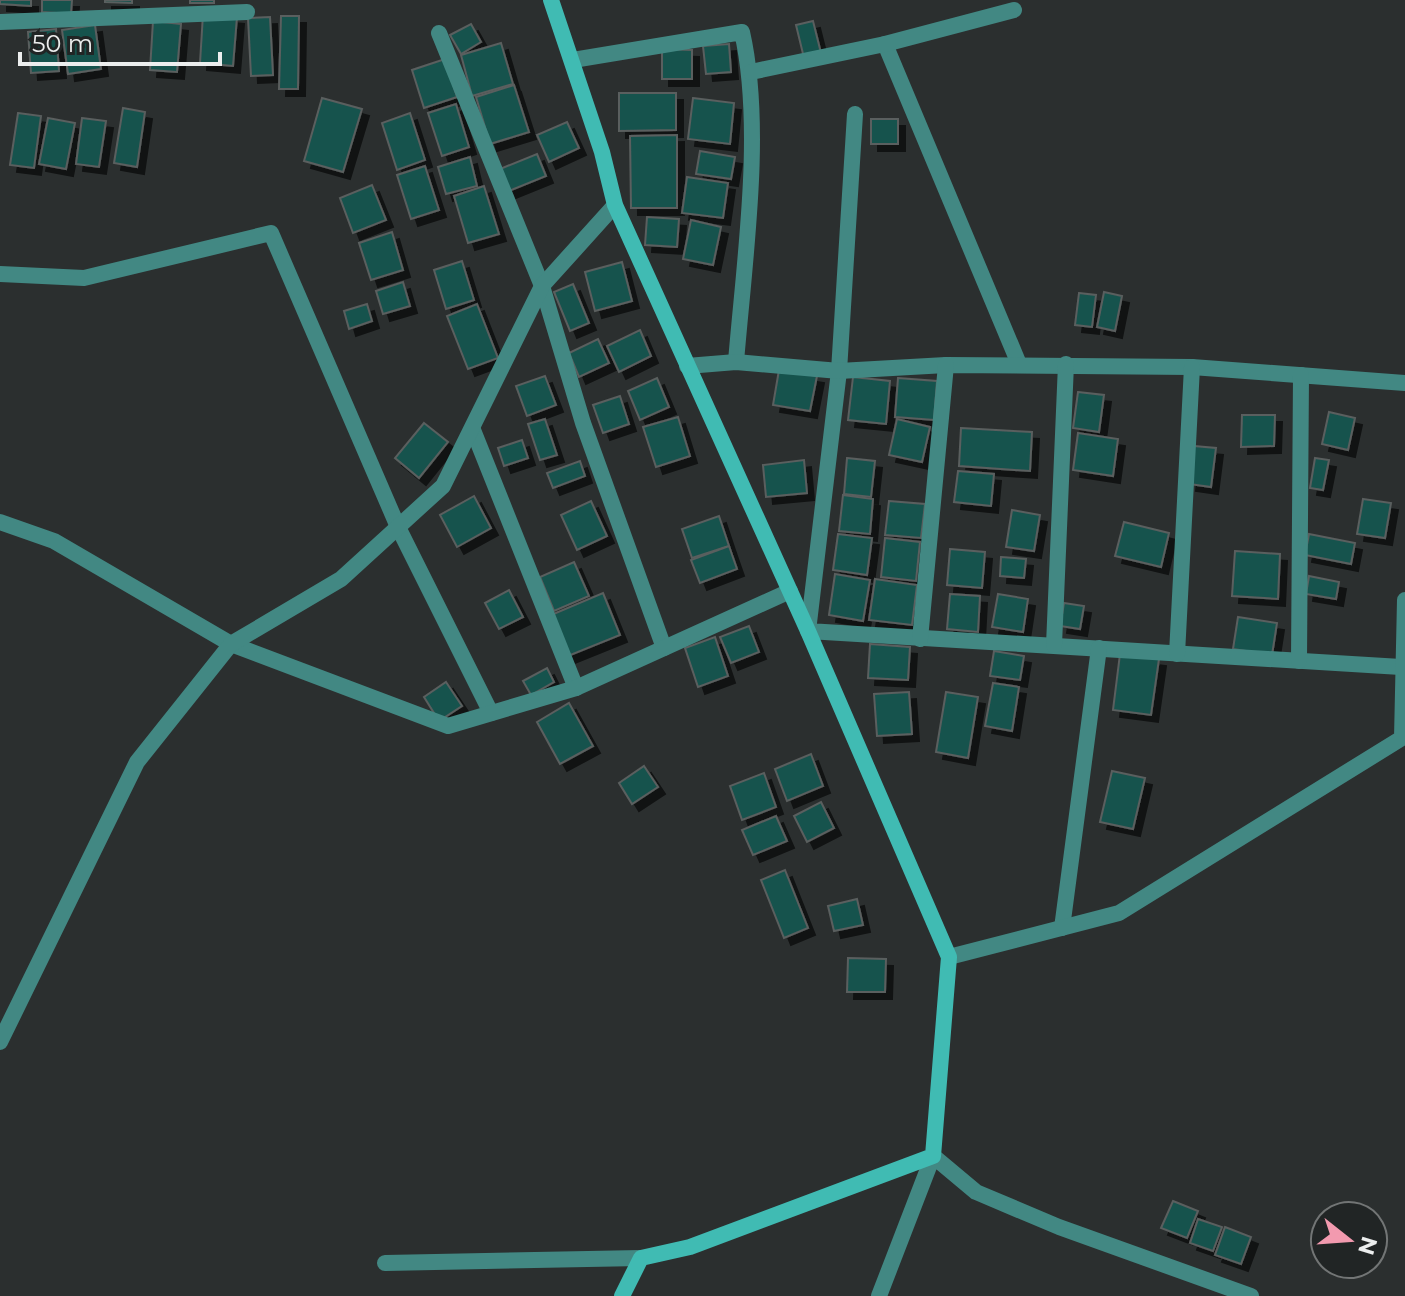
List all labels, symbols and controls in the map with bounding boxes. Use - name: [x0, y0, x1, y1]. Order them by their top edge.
- scale bar: [20, 16, 220, 66]
- text: 50 m: [32, 29, 93, 58]
- north arrow: [1309, 1200, 1389, 1280]
- text: N: [1352, 1233, 1383, 1258]

